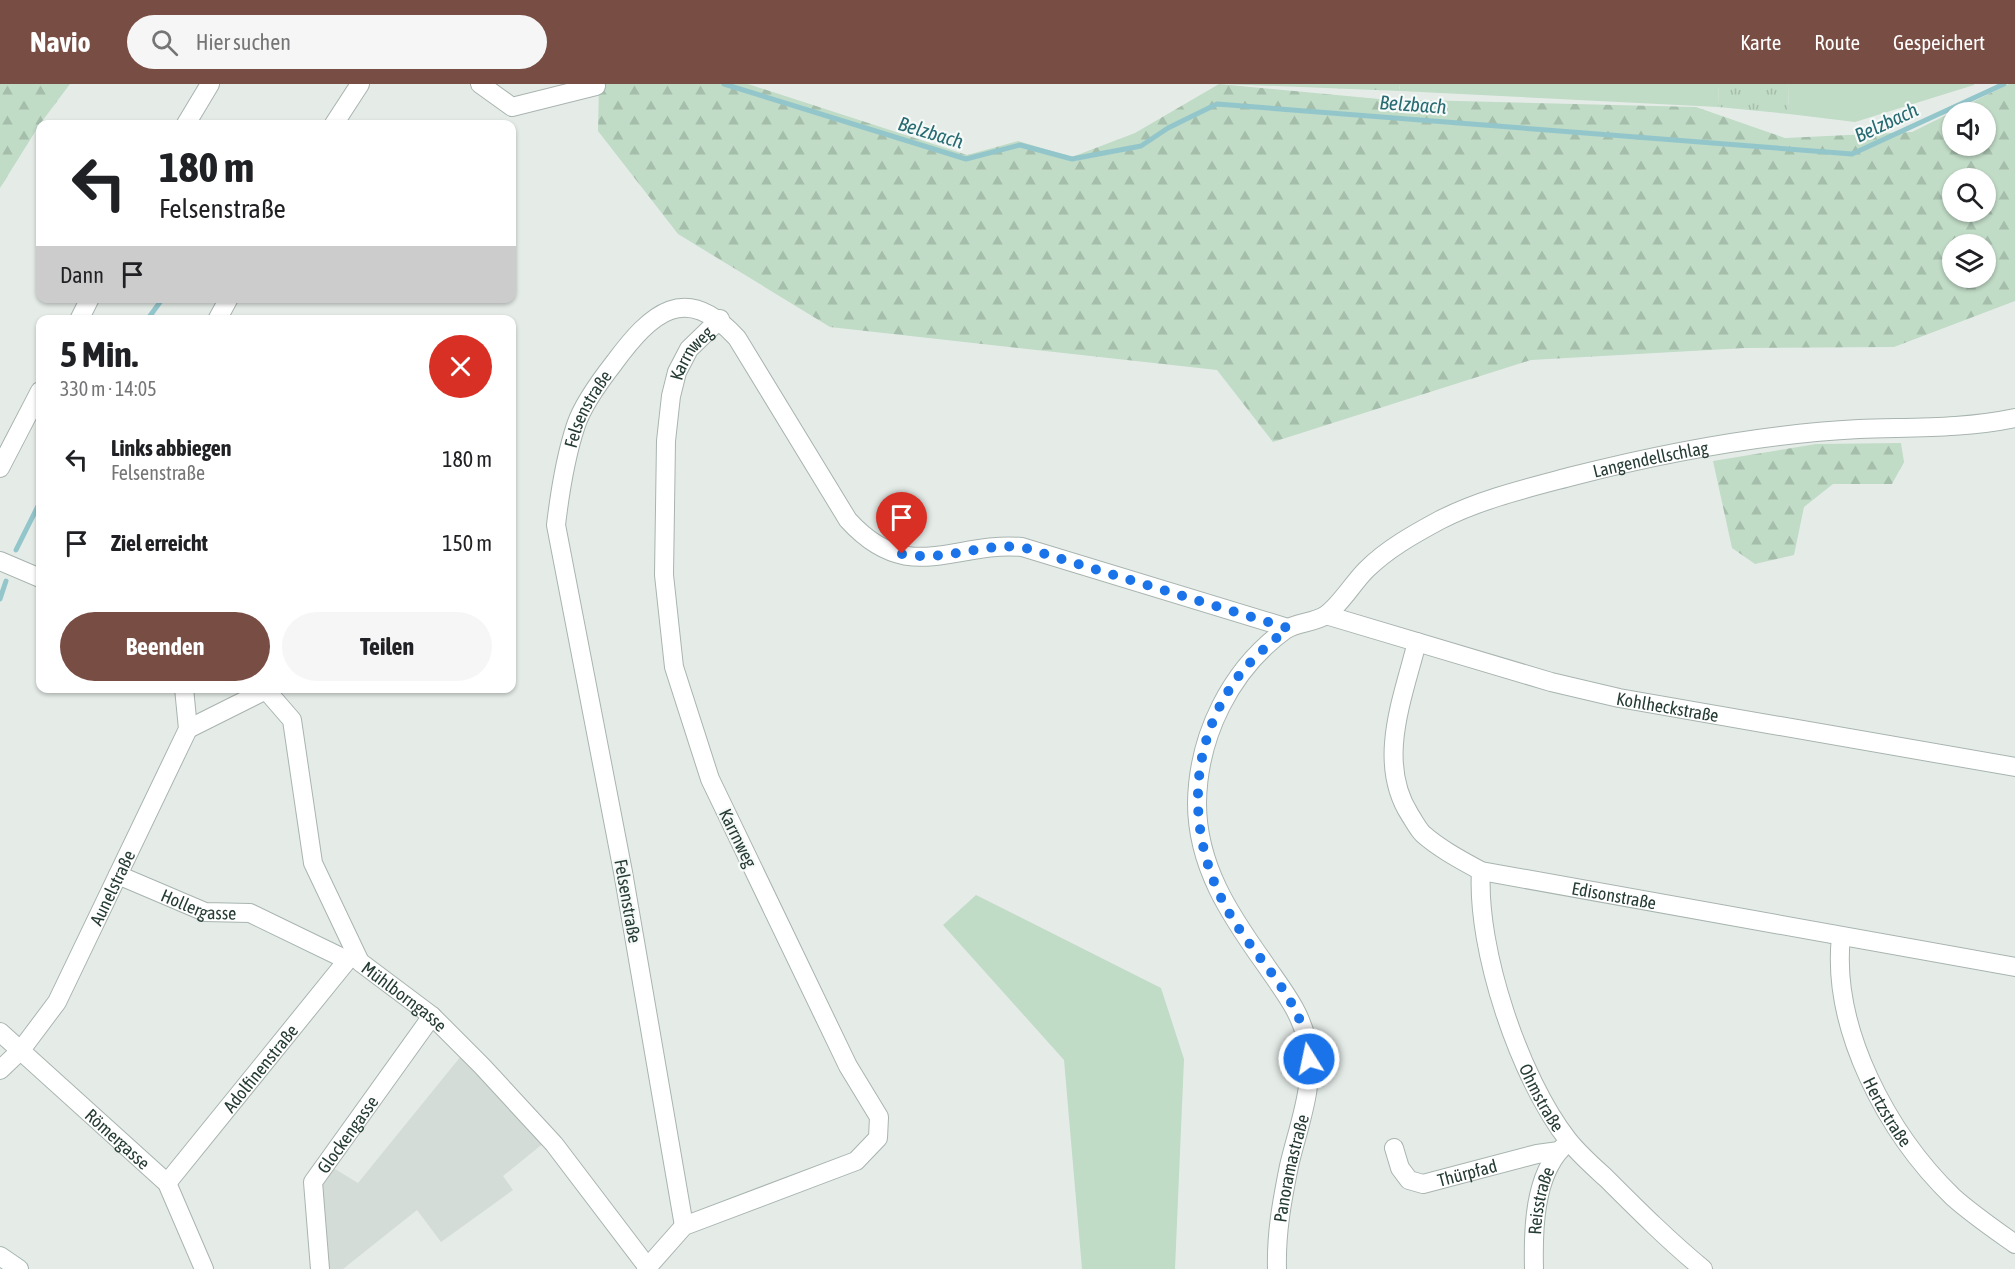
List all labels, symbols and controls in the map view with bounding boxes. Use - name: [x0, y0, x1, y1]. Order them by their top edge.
- search box: [127, 15, 547, 69]
- text: Navio: [30, 26, 91, 58]
- icon: search: [148, 26, 181, 59]
- text: Hier suchen: [196, 29, 291, 55]
- text: Karte: [1740, 30, 1781, 54]
- text: Route: [1814, 30, 1860, 54]
- text: Gespeichert: [1893, 30, 1985, 54]
- water label: Belzbach: [1379, 90, 1447, 118]
- water label: Belzbach: [1851, 97, 1921, 147]
- map controls: [1942, 102, 1996, 288]
- button: sound: [1942, 102, 1996, 156]
- water label: Belzbach: [896, 111, 967, 153]
- text: 180 m: [159, 143, 254, 191]
- icon: left: [60, 144, 138, 222]
- button: search: [1942, 168, 1996, 222]
- text: Felsenstraße: [159, 193, 286, 224]
- button: layers: [1942, 234, 1996, 288]
- icon: arrive: [116, 258, 149, 291]
- text: Dann: [60, 262, 104, 288]
- street label: Karrnweg: [665, 321, 717, 382]
- text: 5 Min.: [60, 333, 138, 375]
- button: close: [429, 335, 492, 398]
- street label: Felsenstraße: [559, 366, 615, 450]
- text: 330 m · 14:05: [60, 377, 157, 400]
- text: Links abbiegen: [111, 435, 232, 461]
- street label: Langendellschlag: [1591, 436, 1710, 481]
- icon: left: [60, 443, 93, 476]
- text: 180 m: [442, 446, 492, 472]
- text: Felsenstraße: [111, 461, 205, 484]
- pin: [876, 492, 927, 554]
- icon: arrive: [885, 501, 918, 534]
- icon: arrive: [60, 527, 93, 560]
- text: Ziel erreicht: [111, 530, 208, 556]
- text: 150 m: [442, 530, 492, 556]
- button: Beenden: [60, 612, 270, 681]
- button: Teilen: [282, 612, 492, 681]
- street label: Kohlheckstraße: [1615, 687, 1720, 726]
- street label: Karrnweg: [715, 805, 761, 871]
- street label: Aunelstraße: [85, 847, 139, 928]
- street label: Felsenstraße: [610, 858, 646, 944]
- street label: Edisonstraße: [1570, 877, 1658, 913]
- street label: Hollergasse: [158, 884, 237, 923]
- street label: Mühlborngasse: [358, 957, 452, 1036]
- street label: Adolfinenstraße: [218, 1020, 302, 1116]
- position arrow: [1277, 1027, 1341, 1091]
- street label: Ohmstraße: [1515, 1060, 1569, 1135]
- street label: Hertzstraße: [1859, 1074, 1916, 1150]
- street label: Glockengasse: [312, 1091, 382, 1177]
- street label: Römergasse: [81, 1104, 155, 1173]
- street label: Panoramastraße: [1269, 1112, 1313, 1224]
- street label: Thürpfad: [1435, 1155, 1499, 1190]
- street label: Reisstraße: [1524, 1163, 1558, 1235]

